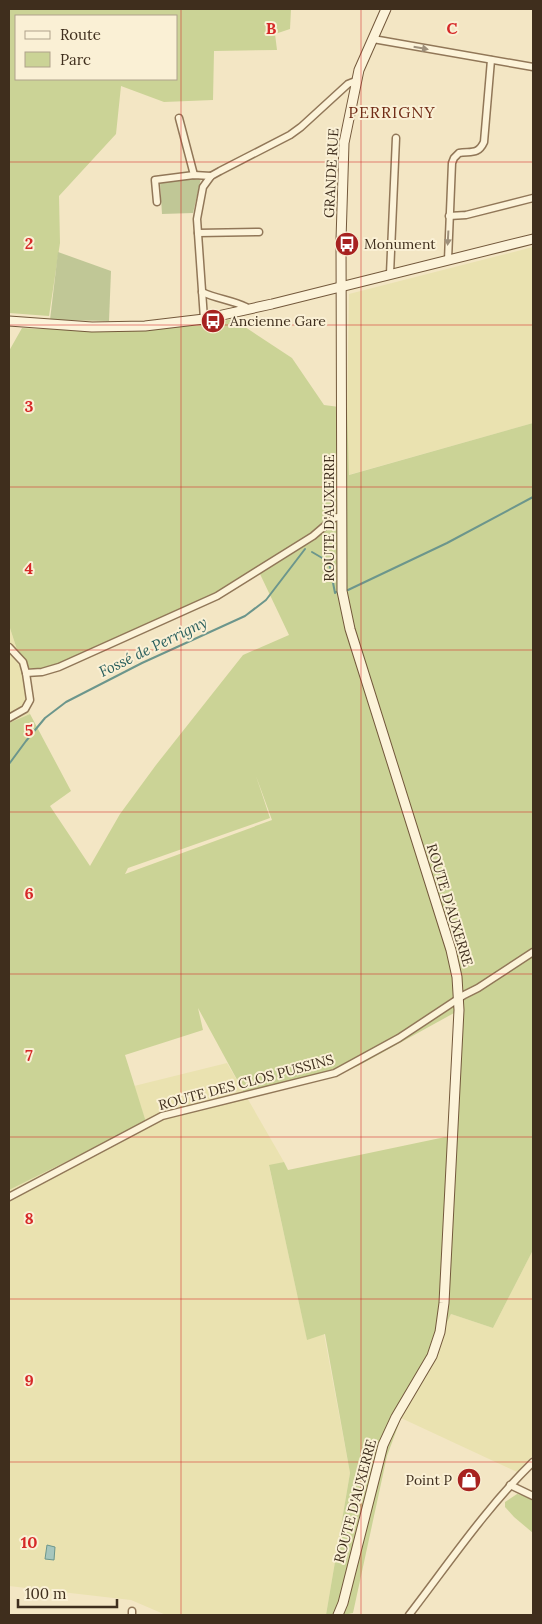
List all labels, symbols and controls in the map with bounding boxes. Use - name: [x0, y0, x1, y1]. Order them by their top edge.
- legend: [15, 15, 178, 80]
- text: B: [266, 18, 277, 38]
- text: C: [446, 18, 458, 38]
- text: Route: [60, 25, 101, 44]
- one-way arrow: [414, 44, 430, 52]
- text: Parc: [60, 50, 91, 69]
- district label: PERRIGNY: [348, 102, 436, 122]
- street label: GRANDE RUE: [320, 127, 342, 219]
- one-way arrow: [443, 230, 451, 246]
- bus stop icon: Monument: [334, 231, 360, 257]
- text: 2: [25, 233, 33, 253]
- place label: Monument: [364, 235, 436, 253]
- bus stop icon: Ancienne Gare: [200, 308, 226, 334]
- place label: Ancienne Gare: [229, 312, 326, 330]
- text: 3: [25, 396, 34, 416]
- street label: ROUTE D'AUXERRE: [320, 454, 338, 582]
- text: 4: [25, 558, 34, 578]
- water label: Fossé de Perrigny: [96, 612, 210, 681]
- text: 5: [25, 720, 34, 740]
- street label: ROUTE D'AUXERRE: [423, 841, 477, 969]
- text: 6: [24, 883, 34, 903]
- text: 7: [25, 1045, 33, 1065]
- street label: ROUTE DES CLOS PUSSINS: [156, 1050, 336, 1114]
- text: 8: [24, 1208, 34, 1228]
- text: 9: [24, 1370, 34, 1390]
- street label: ROUTE D'AUXERRE: [330, 1437, 380, 1565]
- shop icon: Point P: [456, 1467, 482, 1493]
- place label: Point P: [406, 1471, 453, 1489]
- text: 10: [21, 1532, 37, 1552]
- scale bar: [18, 1576, 116, 1608]
- text: 100 m: [25, 1584, 66, 1603]

